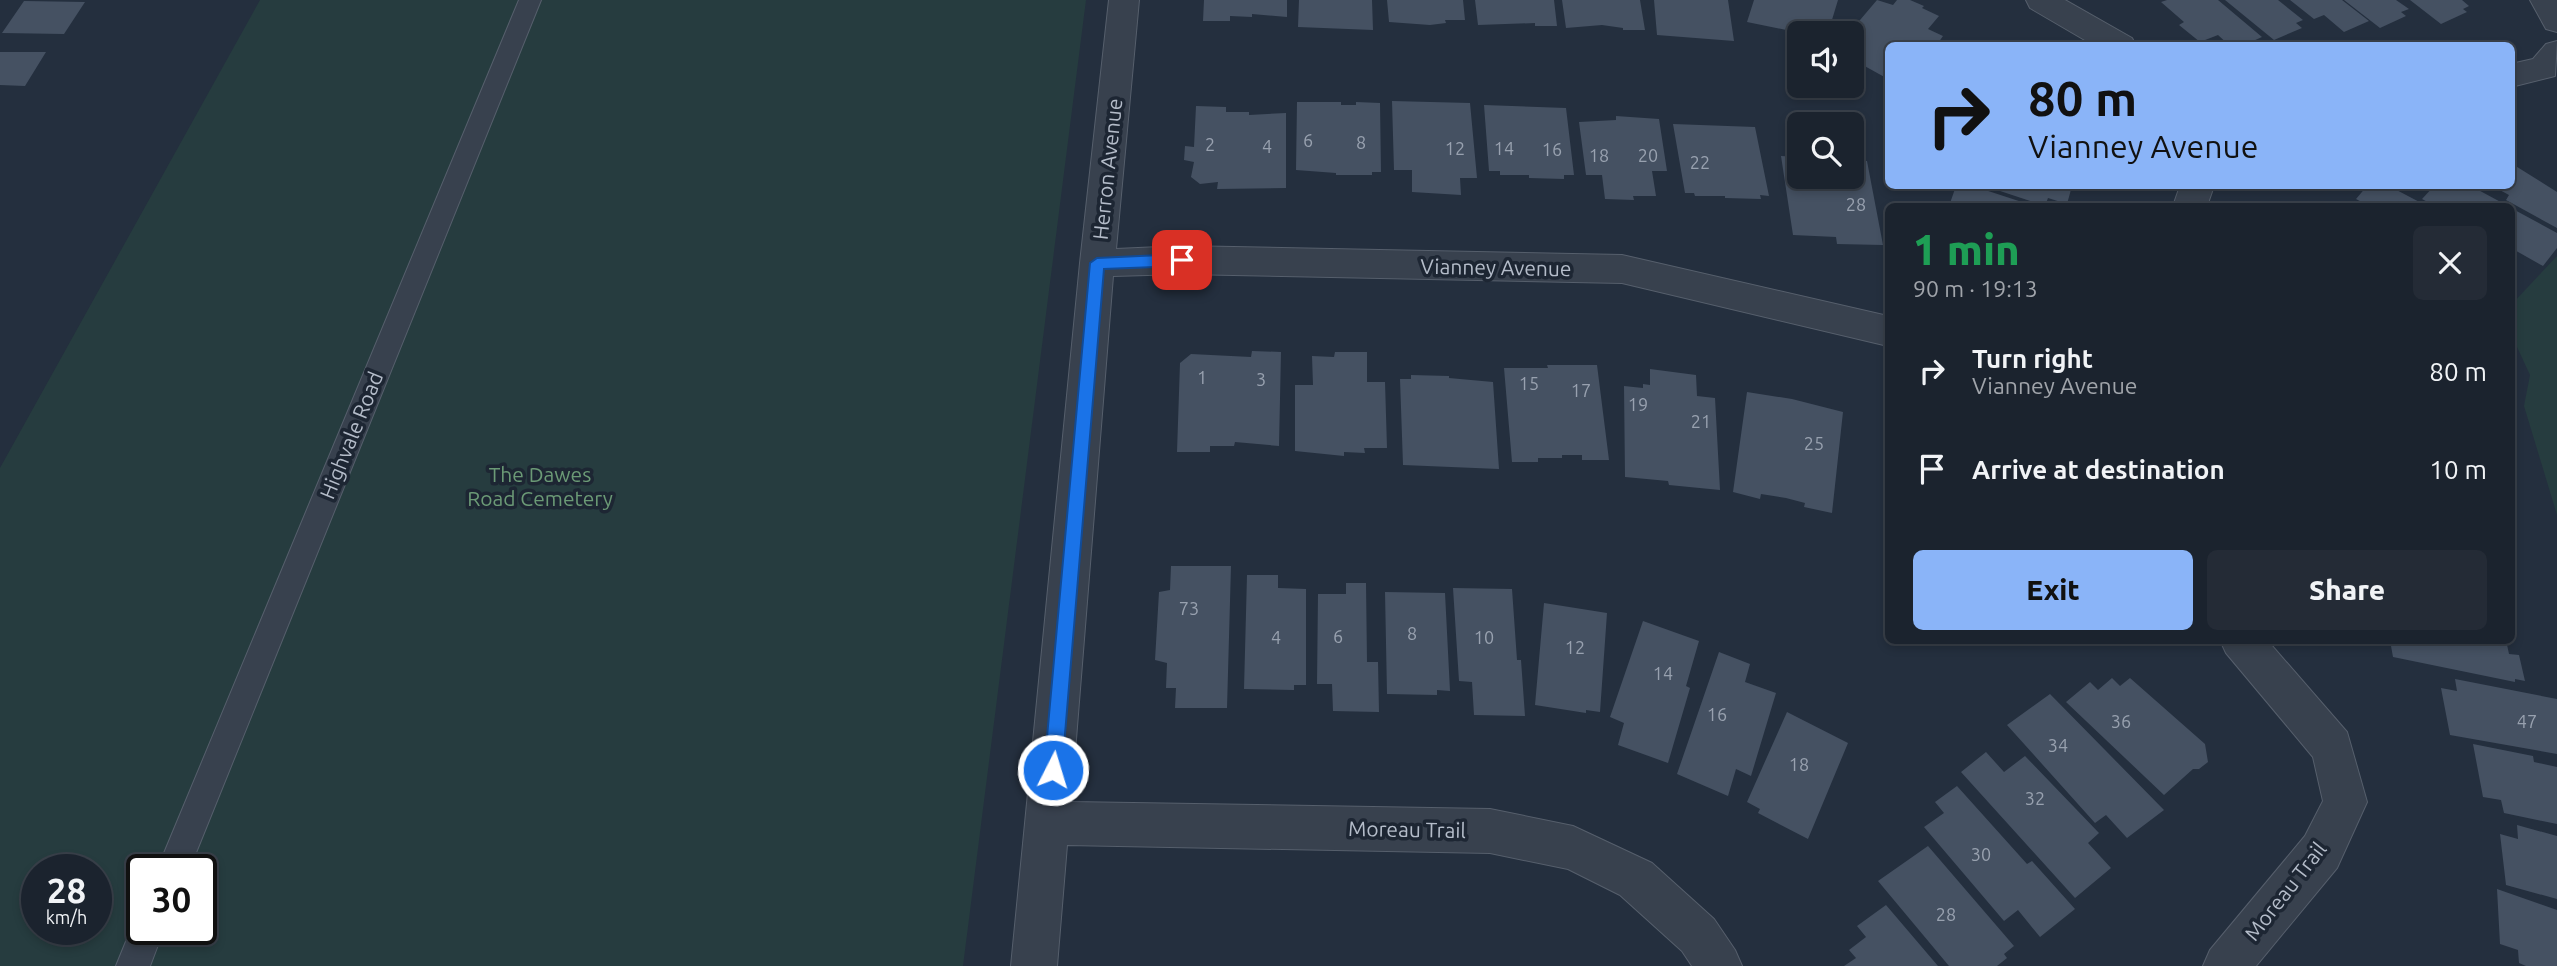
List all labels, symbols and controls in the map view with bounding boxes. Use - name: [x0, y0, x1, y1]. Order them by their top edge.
- map controls: [1787, 21, 1864, 189]
- button: sound: [1787, 21, 1864, 98]
- icon: right: [1913, 70, 2004, 161]
- text: 80 m: [2028, 70, 2137, 125]
- street label: Herron Avenue: [1088, 97, 1126, 241]
- button: search: [1787, 112, 1864, 189]
- text: Vianney Avenue: [2028, 128, 2258, 164]
- house number: 6: [1303, 130, 1313, 150]
- house number: 8: [1356, 132, 1366, 152]
- house number: 2: [1205, 134, 1215, 154]
- house number: 4: [1262, 136, 1272, 156]
- house number: 12: [1445, 138, 1465, 158]
- house number: 14: [1494, 138, 1514, 158]
- house number: 16: [1542, 139, 1562, 159]
- house number: 18: [1589, 145, 1609, 165]
- house number: 20: [1638, 145, 1658, 165]
- house number: 22: [1690, 152, 1710, 172]
- house number: 28: [1846, 194, 1866, 214]
- text: 1 min: [1913, 226, 2020, 273]
- button: close: [2413, 226, 2487, 300]
- pin: [1152, 230, 1212, 290]
- icon: arrive: [1163, 241, 1201, 279]
- street label: Vianney Avenue: [1420, 254, 1572, 280]
- text: 90 m · 19:13: [1913, 276, 2038, 301]
- text: Turn right: [1972, 344, 2093, 373]
- icon: right: [1913, 352, 1951, 390]
- text: 80 m: [2429, 357, 2487, 386]
- house number: 1: [1197, 367, 1207, 387]
- street label: Highvale Road: [315, 368, 387, 502]
- house number: 3: [1256, 369, 1266, 389]
- house number: 15: [1519, 373, 1539, 393]
- text: Vianney Avenue: [1972, 373, 2138, 398]
- house number: 17: [1571, 380, 1591, 400]
- house number: 19: [1628, 394, 1648, 414]
- house number: 21: [1691, 411, 1711, 431]
- house number: 25: [1804, 433, 1824, 453]
- icon: arrive: [1913, 450, 1951, 488]
- text: Arrive at destination: [1972, 455, 2225, 484]
- text: 10 m: [2429, 455, 2487, 484]
- park label: The Dawes Road Cemetery: [467, 462, 613, 510]
- button: Exit: [1913, 550, 2193, 630]
- button: Share: [2207, 550, 2487, 630]
- house number: 73: [1179, 598, 1199, 618]
- house number: 8: [1407, 623, 1417, 643]
- house number: 6: [1333, 626, 1343, 646]
- house number: 4: [1271, 627, 1281, 647]
- house number: 10: [1474, 627, 1494, 647]
- house number: 12: [1565, 637, 1585, 657]
- house number: 14: [1653, 663, 1673, 683]
- house number: 16: [1707, 704, 1727, 724]
- house number: 36: [2111, 711, 2131, 731]
- house number: 47: [2517, 711, 2537, 731]
- position arrow: [1016, 733, 1090, 807]
- house number: 34: [2048, 735, 2068, 755]
- house number: 18: [1789, 754, 1809, 774]
- house number: 32: [2025, 788, 2045, 808]
- street label: Moreau Trail: [1348, 816, 1466, 842]
- street label: Moreau Trail: [2239, 837, 2331, 945]
- house number: 30: [1971, 844, 1991, 864]
- speed limit sign: 30: [126, 854, 217, 945]
- text: 28: [47, 870, 86, 910]
- house number: 28: [1936, 904, 1956, 924]
- text: km/h: [46, 907, 87, 927]

